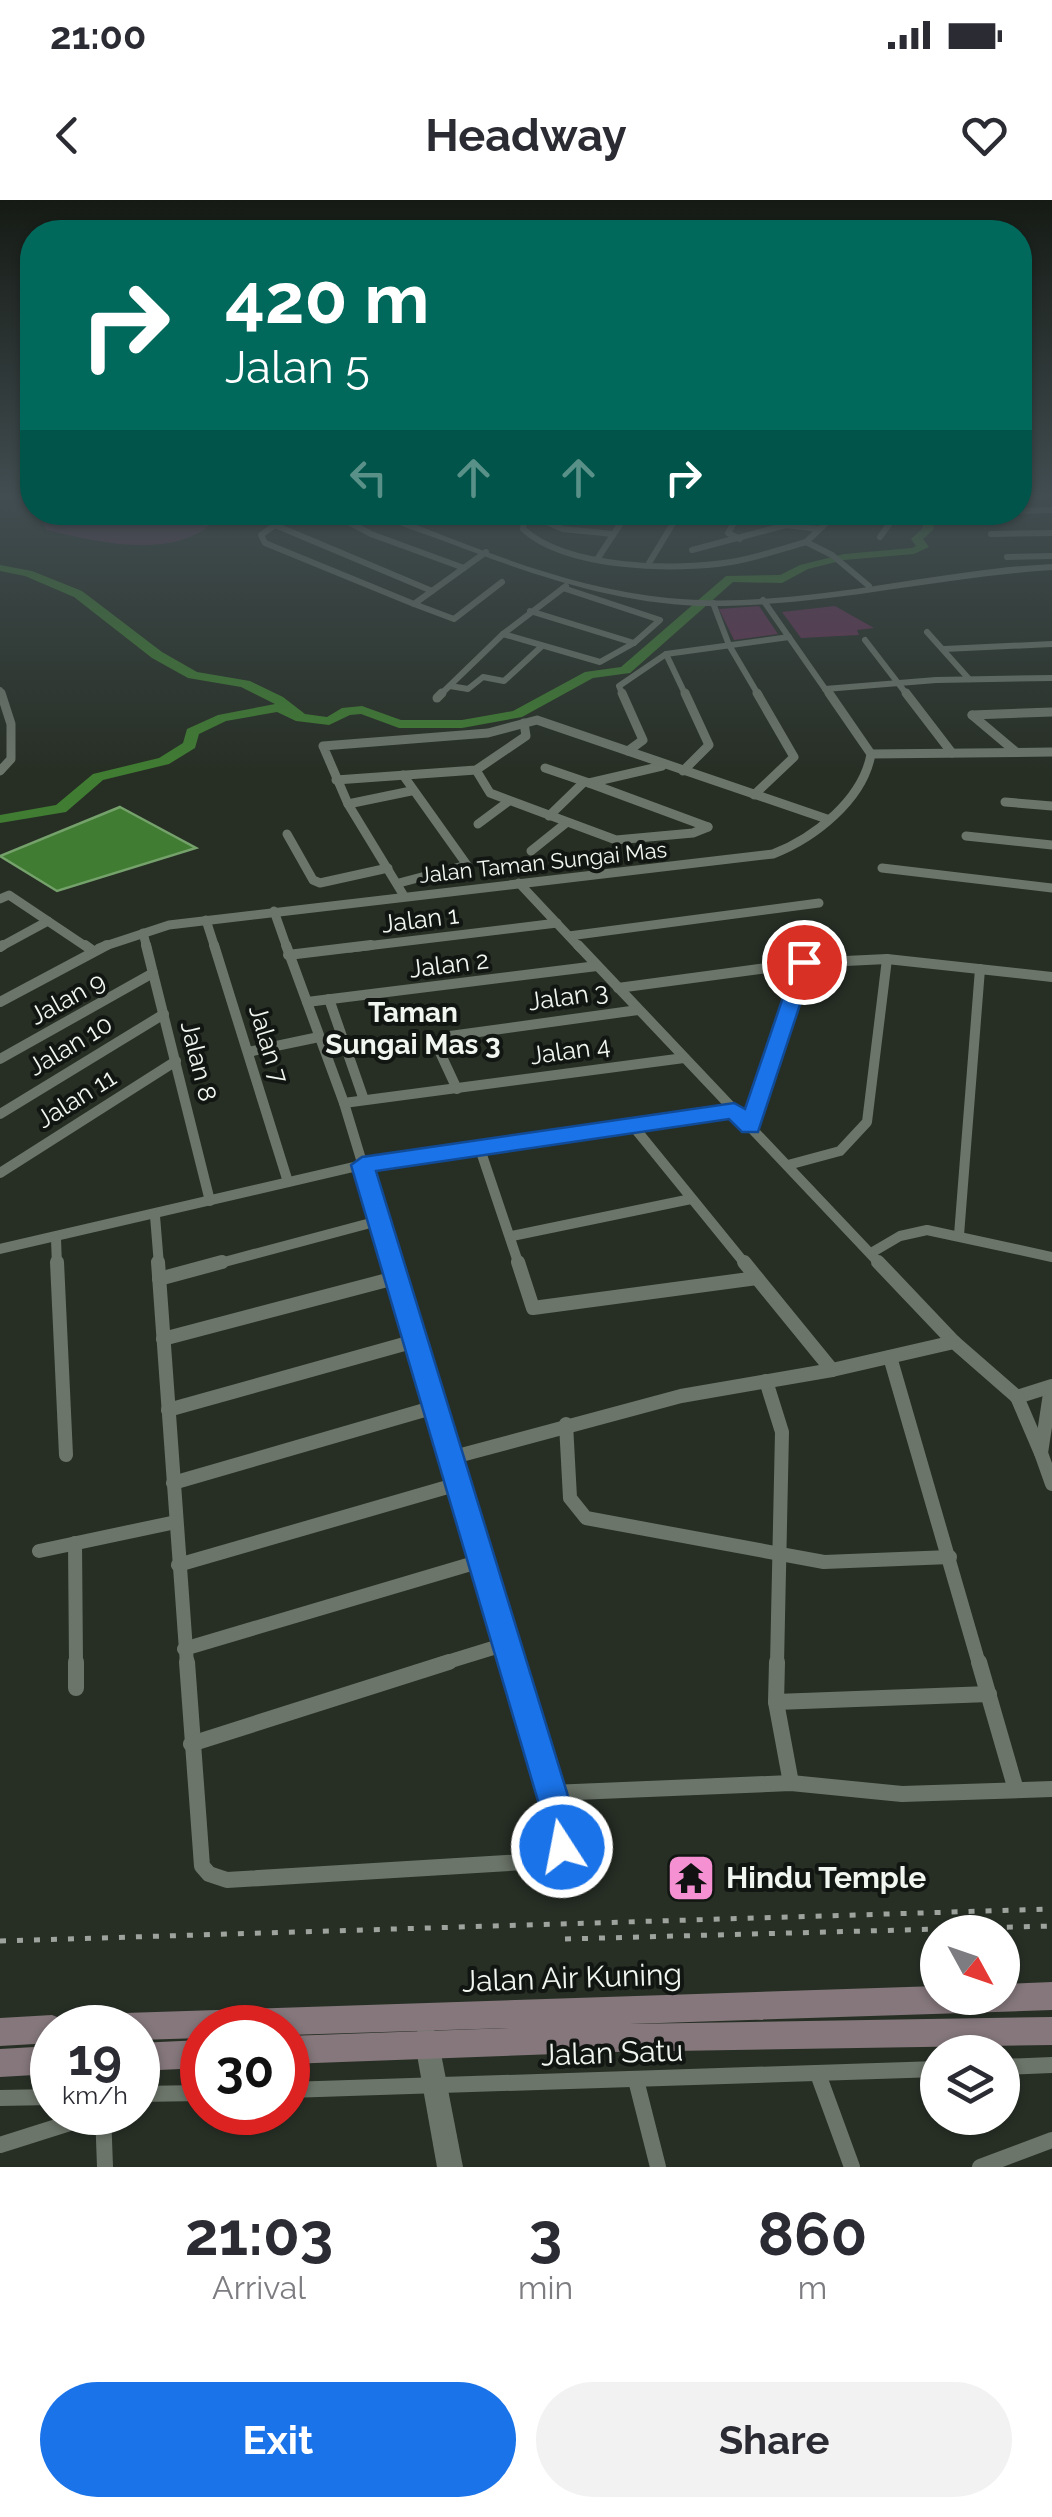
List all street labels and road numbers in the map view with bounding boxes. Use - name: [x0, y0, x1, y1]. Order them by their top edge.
- street label: Jalan Taman Sungai Mas: [418, 836, 668, 888]
- street label: Jalan 1: [380, 899, 461, 939]
- street label: Jalan 2: [408, 944, 490, 984]
- street label: Jalan 9: [24, 965, 110, 1031]
- street label: Jalan 3: [526, 976, 610, 1016]
- street label: Jalan 7: [243, 1001, 295, 1087]
- street label: Jalan 10: [22, 1008, 118, 1082]
- street label: Jalan 8: [175, 1018, 223, 1104]
- street label: Jalan 4: [528, 1030, 612, 1070]
- street label: Jalan 11: [31, 1062, 122, 1134]
- street label: Jalan Air Kuning: [461, 1956, 683, 1999]
- street label: Jalan Satu: [540, 2033, 684, 2072]

